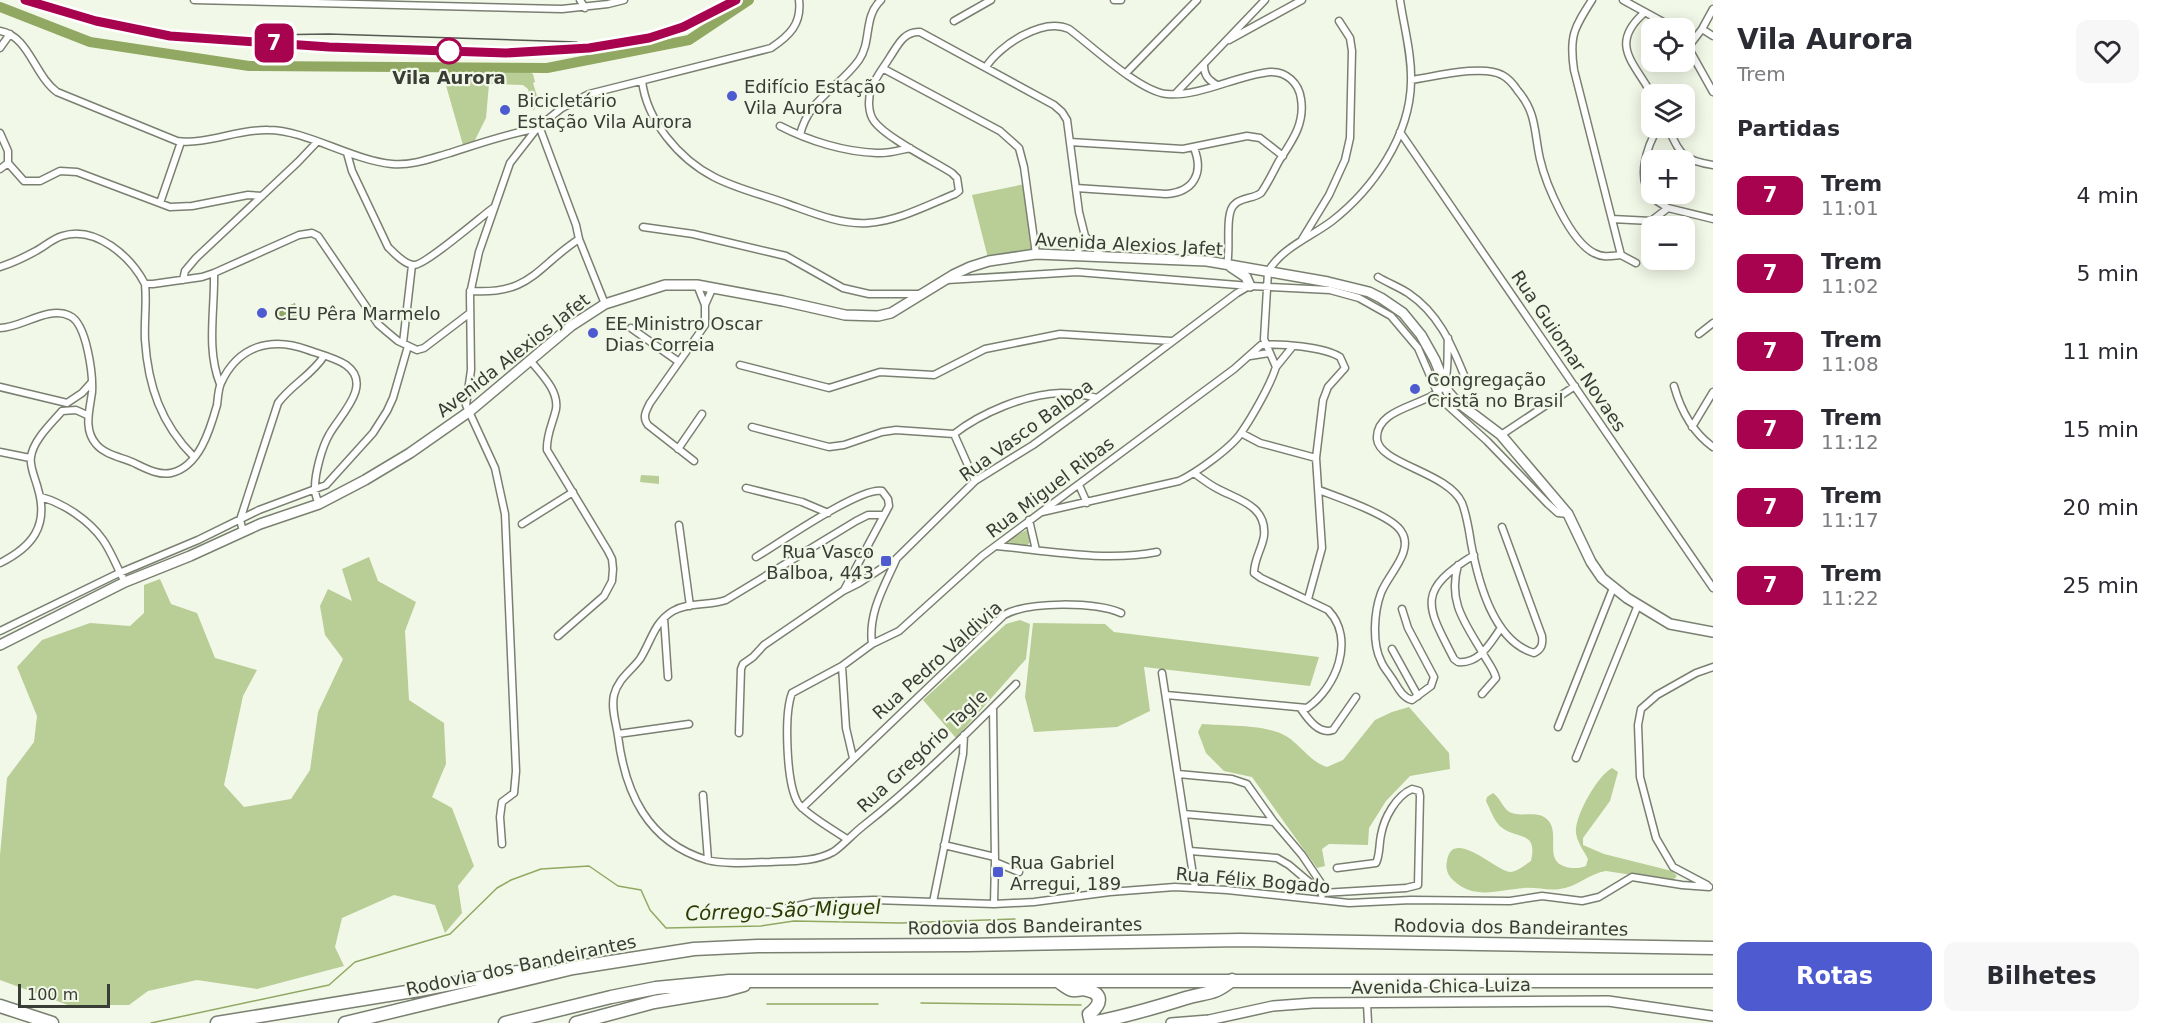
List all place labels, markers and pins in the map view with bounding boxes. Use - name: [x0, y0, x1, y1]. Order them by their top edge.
- marker: Vila Aurora: [436, 38, 462, 64]
- place label: Vila Aurora: [392, 67, 506, 88]
- place label: Edifício Estação Vila Aurora: [744, 76, 886, 118]
- marker: Edifício Estação Vila Aurora: [725, 89, 739, 103]
- place label: Bicicletário Estação Vila Aurora: [517, 90, 692, 132]
- marker: Bicicletário Estação Vila Aurora: [498, 103, 512, 117]
- place label: CEU Pêra Marmelo: [274, 303, 441, 324]
- marker: CEU Pêra Marmelo: [255, 306, 269, 320]
- place label: EE Ministro Oscar Dias Correia: [605, 313, 763, 355]
- marker: EE Ministro Oscar Dias Correia: [586, 326, 600, 340]
- place label: Congregação Cristã no Brasil: [1427, 369, 1563, 411]
- marker: Congregação Cristã no Brasil: [1408, 382, 1422, 396]
- place label: Rua Vasco Balboa, 443: [766, 541, 874, 583]
- marker: Rua Vasco Balboa, 443: [879, 554, 893, 568]
- place label: Rua Gabriel Arregui, 189: [1010, 852, 1121, 894]
- marker: Rua Gabriel Arregui, 189: [991, 865, 1005, 879]

